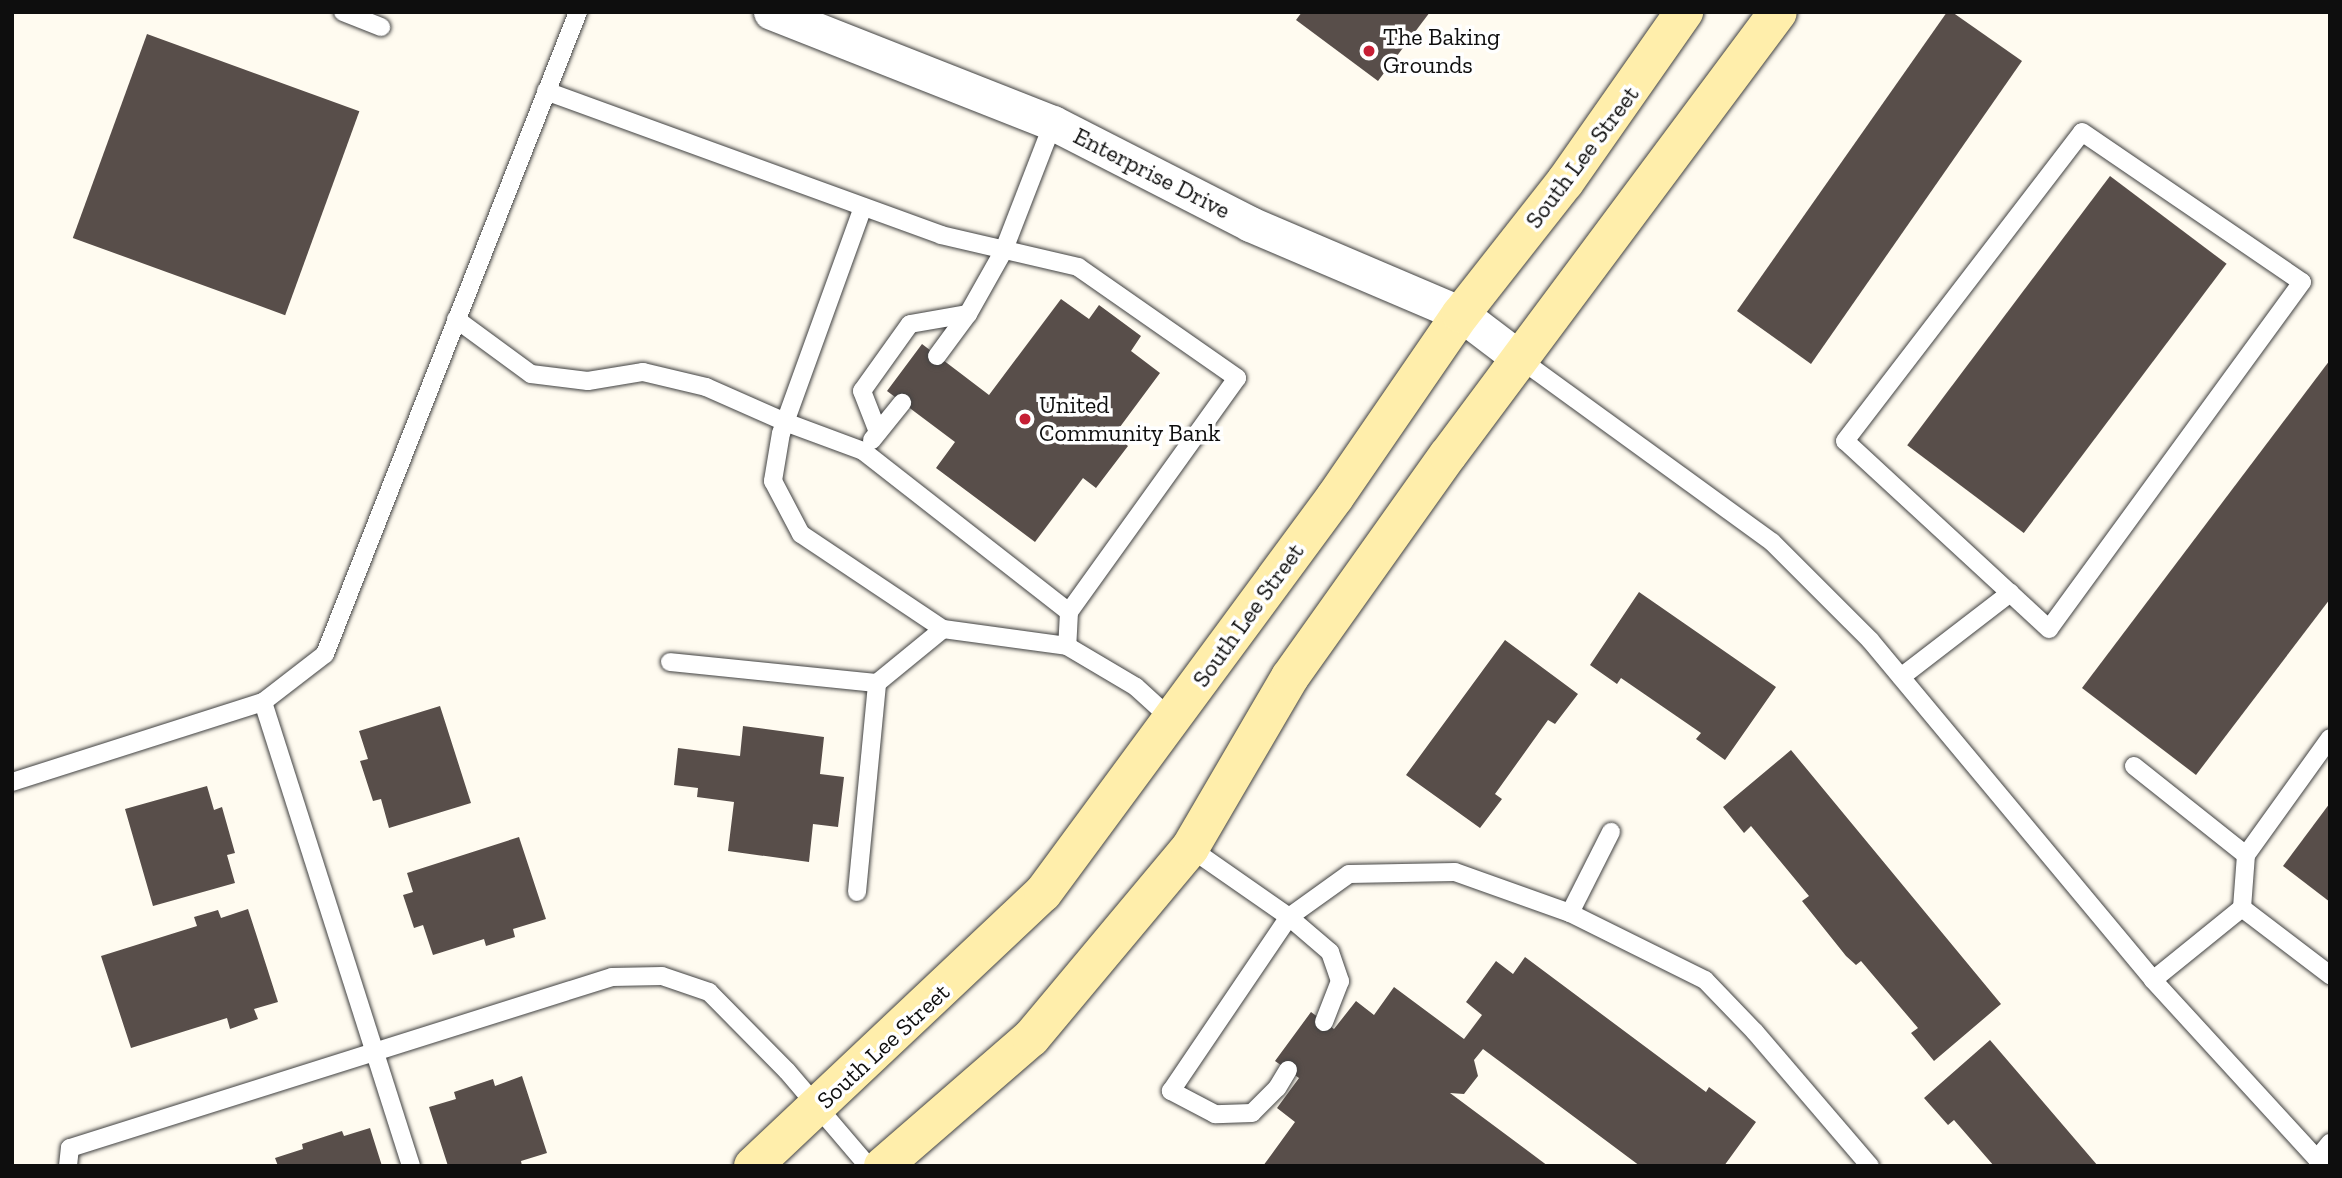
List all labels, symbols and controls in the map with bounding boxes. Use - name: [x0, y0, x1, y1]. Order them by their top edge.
- place label: The Baking Grounds: [1383, 23, 1500, 79]
- marker: The Baking Grounds: [1361, 43, 1377, 59]
- street label: South Lee Street: [1519, 80, 1645, 234]
- street label: Enterprise Drive: [1069, 121, 1235, 225]
- place label: United Community Bank: [1039, 391, 1221, 447]
- marker: United Community Bank: [1017, 411, 1033, 427]
- street label: South Lee Street: [1186, 537, 1310, 693]
- street label: South Lee Street: [811, 977, 955, 1115]

